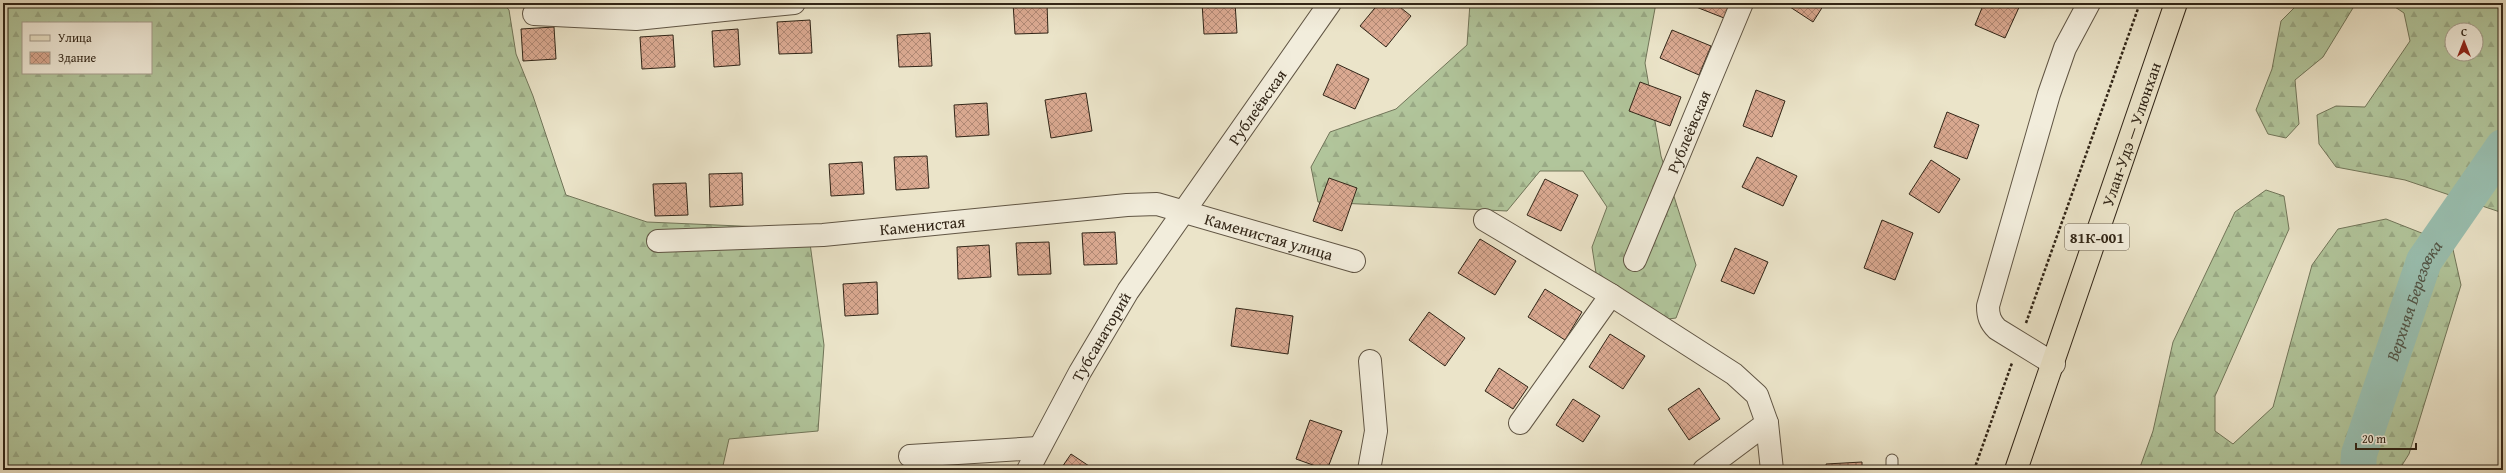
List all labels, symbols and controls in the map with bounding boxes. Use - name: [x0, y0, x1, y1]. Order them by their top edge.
- legend: [22, 22, 152, 74]
- north arrow: [2444, 22, 2484, 62]
- text: С: [2461, 24, 2467, 40]
- text: Улица: [58, 29, 92, 46]
- text: Здание: [58, 49, 97, 66]
- street label: Улан-Удэ — Улюнхан: [2095, 59, 2167, 209]
- street label: Рублеёвская: [1222, 64, 1292, 150]
- street label: Рублеёвская: [1660, 87, 1716, 177]
- street label: Каменистая улица: [1202, 206, 1336, 266]
- street label: Каменистая: [879, 209, 966, 241]
- road number: 81К-001: [2065, 224, 2129, 250]
- water label: Верхняя Березовка: [2378, 235, 2448, 365]
- street label: Тубсанаторий: [1065, 287, 1137, 386]
- scale bar: [2356, 425, 2416, 451]
- text: 20 m: [2362, 430, 2386, 447]

